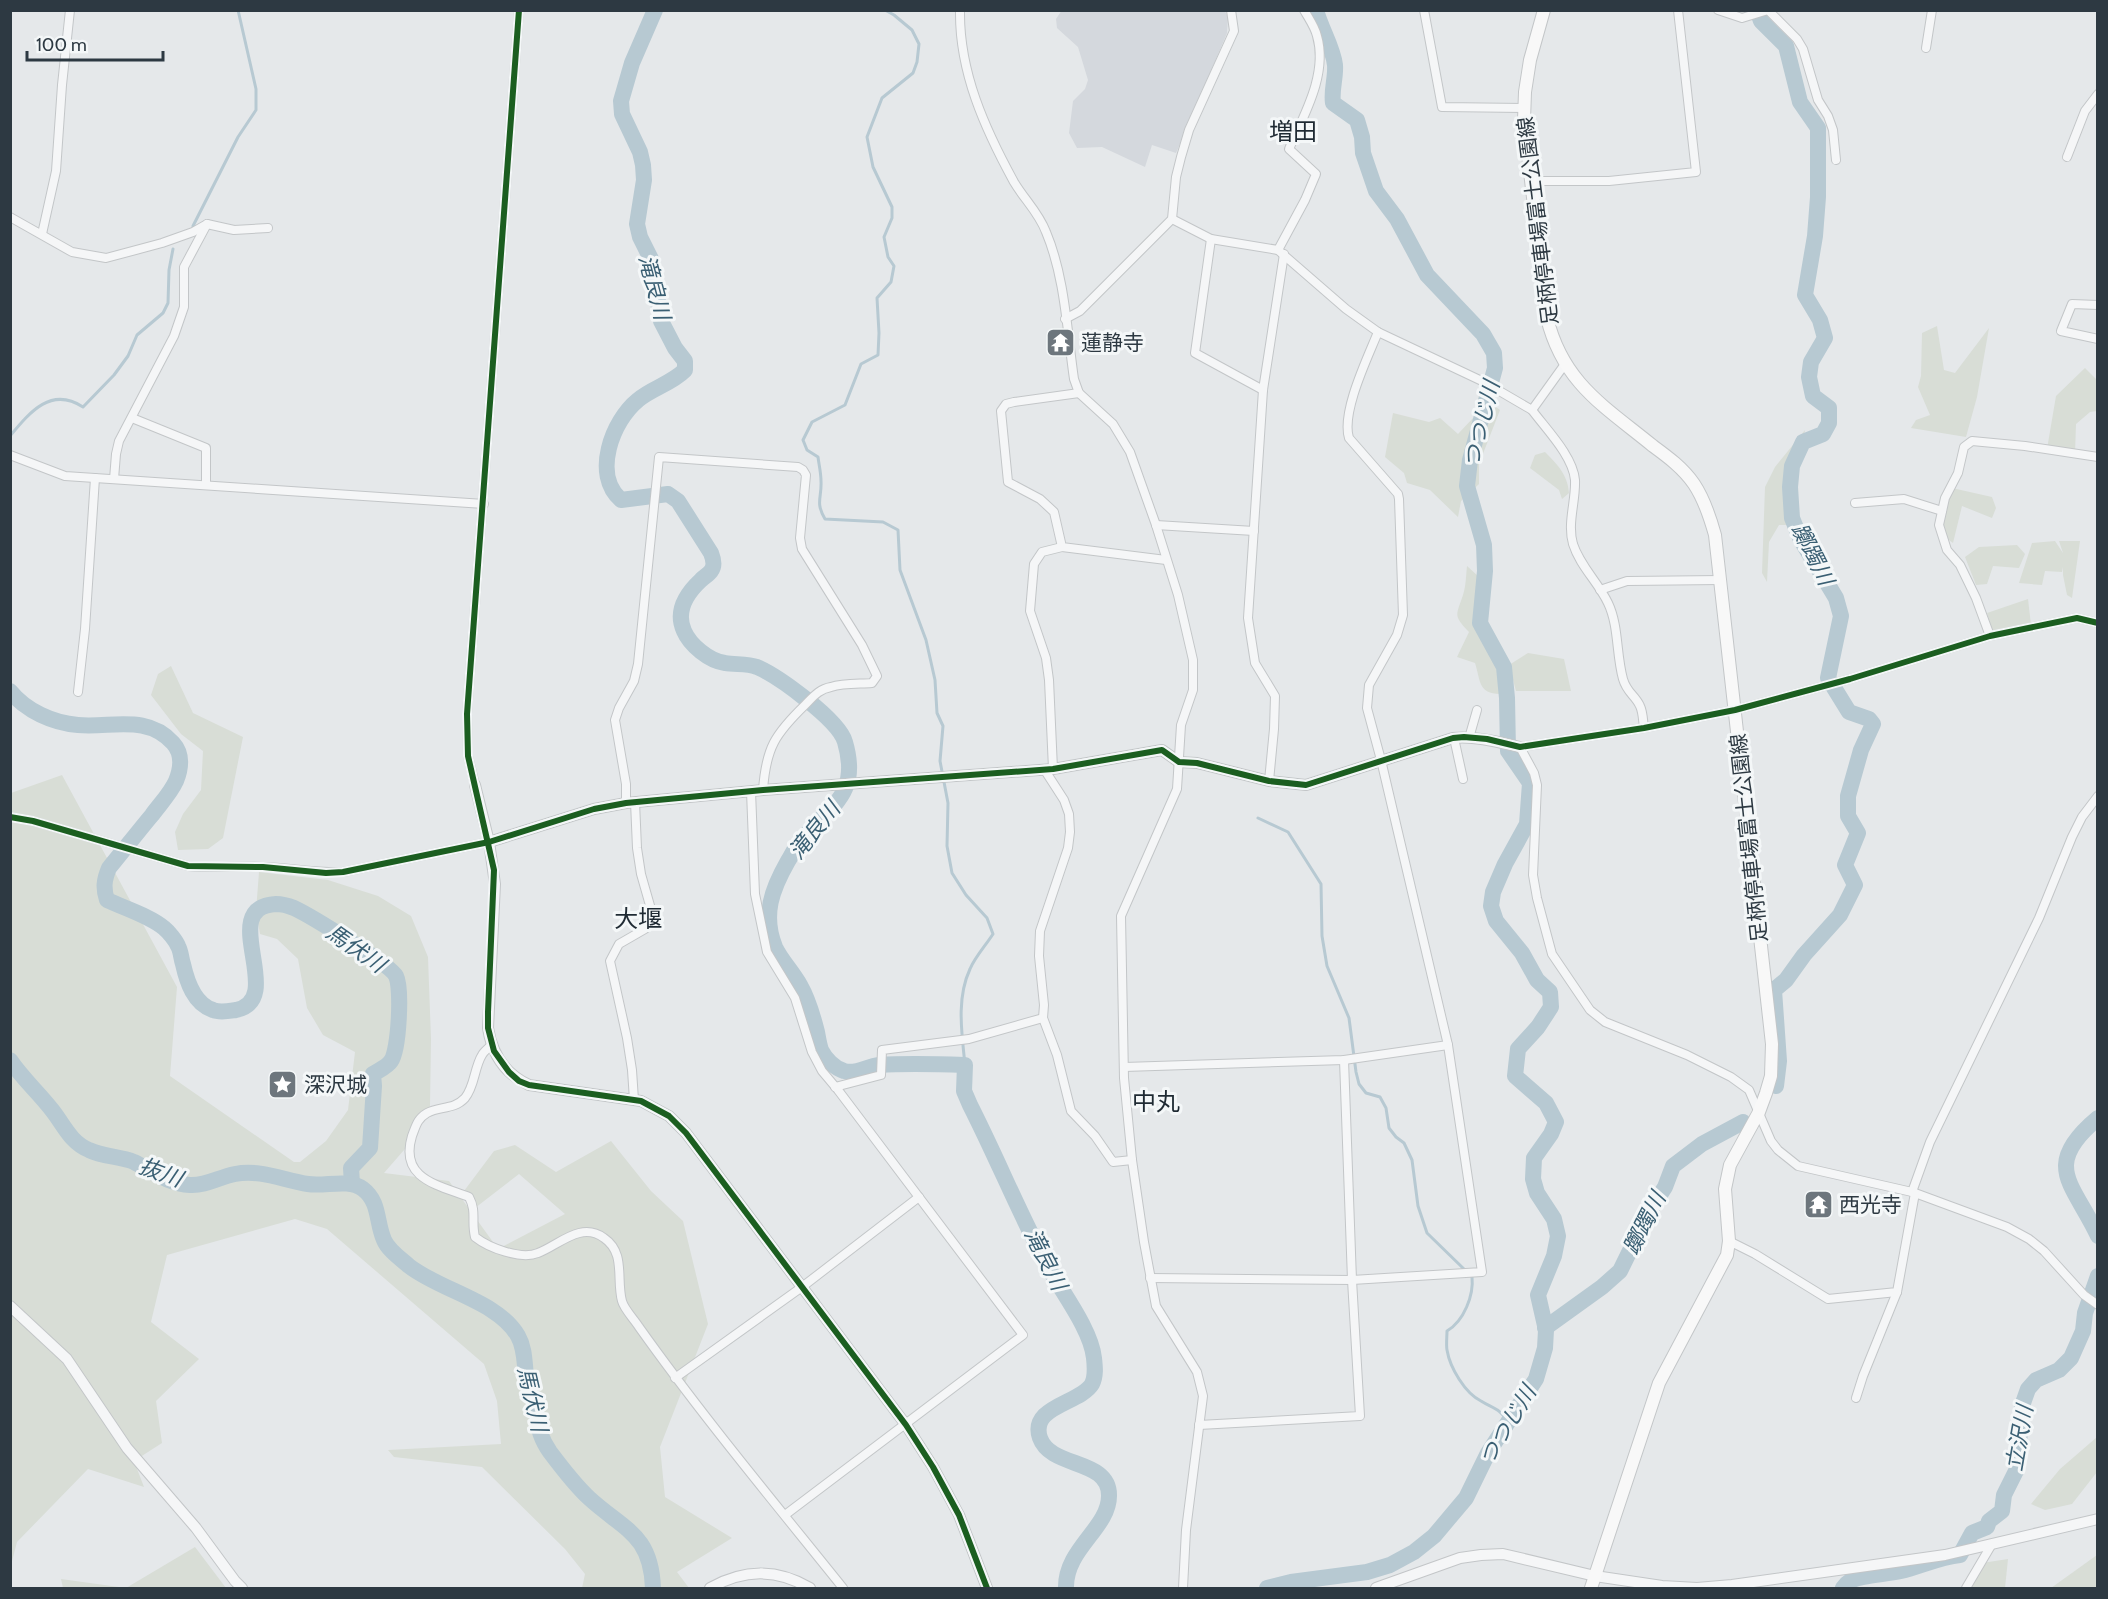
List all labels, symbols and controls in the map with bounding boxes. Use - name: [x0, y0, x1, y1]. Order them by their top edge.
- scale bar: [27, 24, 164, 62]
- text: 100 m: [36, 34, 87, 56]
- street label: 足柄停車場富士公園線: [1512, 115, 1563, 327]
- district label: 増田: [1269, 117, 1317, 146]
- water label: 滝良川: [633, 252, 677, 324]
- temple icon: 蓮静寺: [1044, 327, 1076, 359]
- place label: 蓮静寺: [1081, 330, 1144, 355]
- water label: つつじ川: [1458, 376, 1506, 470]
- water label: 躑躅川: [1786, 519, 1840, 592]
- street label: 足柄停車場富士公園線: [1725, 732, 1772, 944]
- water label: 滝良川: [783, 795, 847, 864]
- district label: 大堰: [614, 904, 662, 933]
- water label: 馬伏川: [321, 918, 392, 980]
- place icon: 深沢城: [267, 1069, 299, 1101]
- place label: 深沢城: [304, 1072, 367, 1097]
- district label: 中丸: [1132, 1087, 1180, 1116]
- water label: 抜川: [136, 1152, 188, 1193]
- water label: 躑躅川: [1617, 1186, 1672, 1259]
- temple icon: 西光寺: [1802, 1189, 1834, 1221]
- place label: 西光寺: [1839, 1192, 1902, 1217]
- water label: 滝良川: [1019, 1224, 1073, 1297]
- water label: 馬伏川: [512, 1364, 554, 1436]
- water label: つつじ川: [1473, 1379, 1543, 1470]
- water label: 立沢川: [2000, 1401, 2039, 1473]

